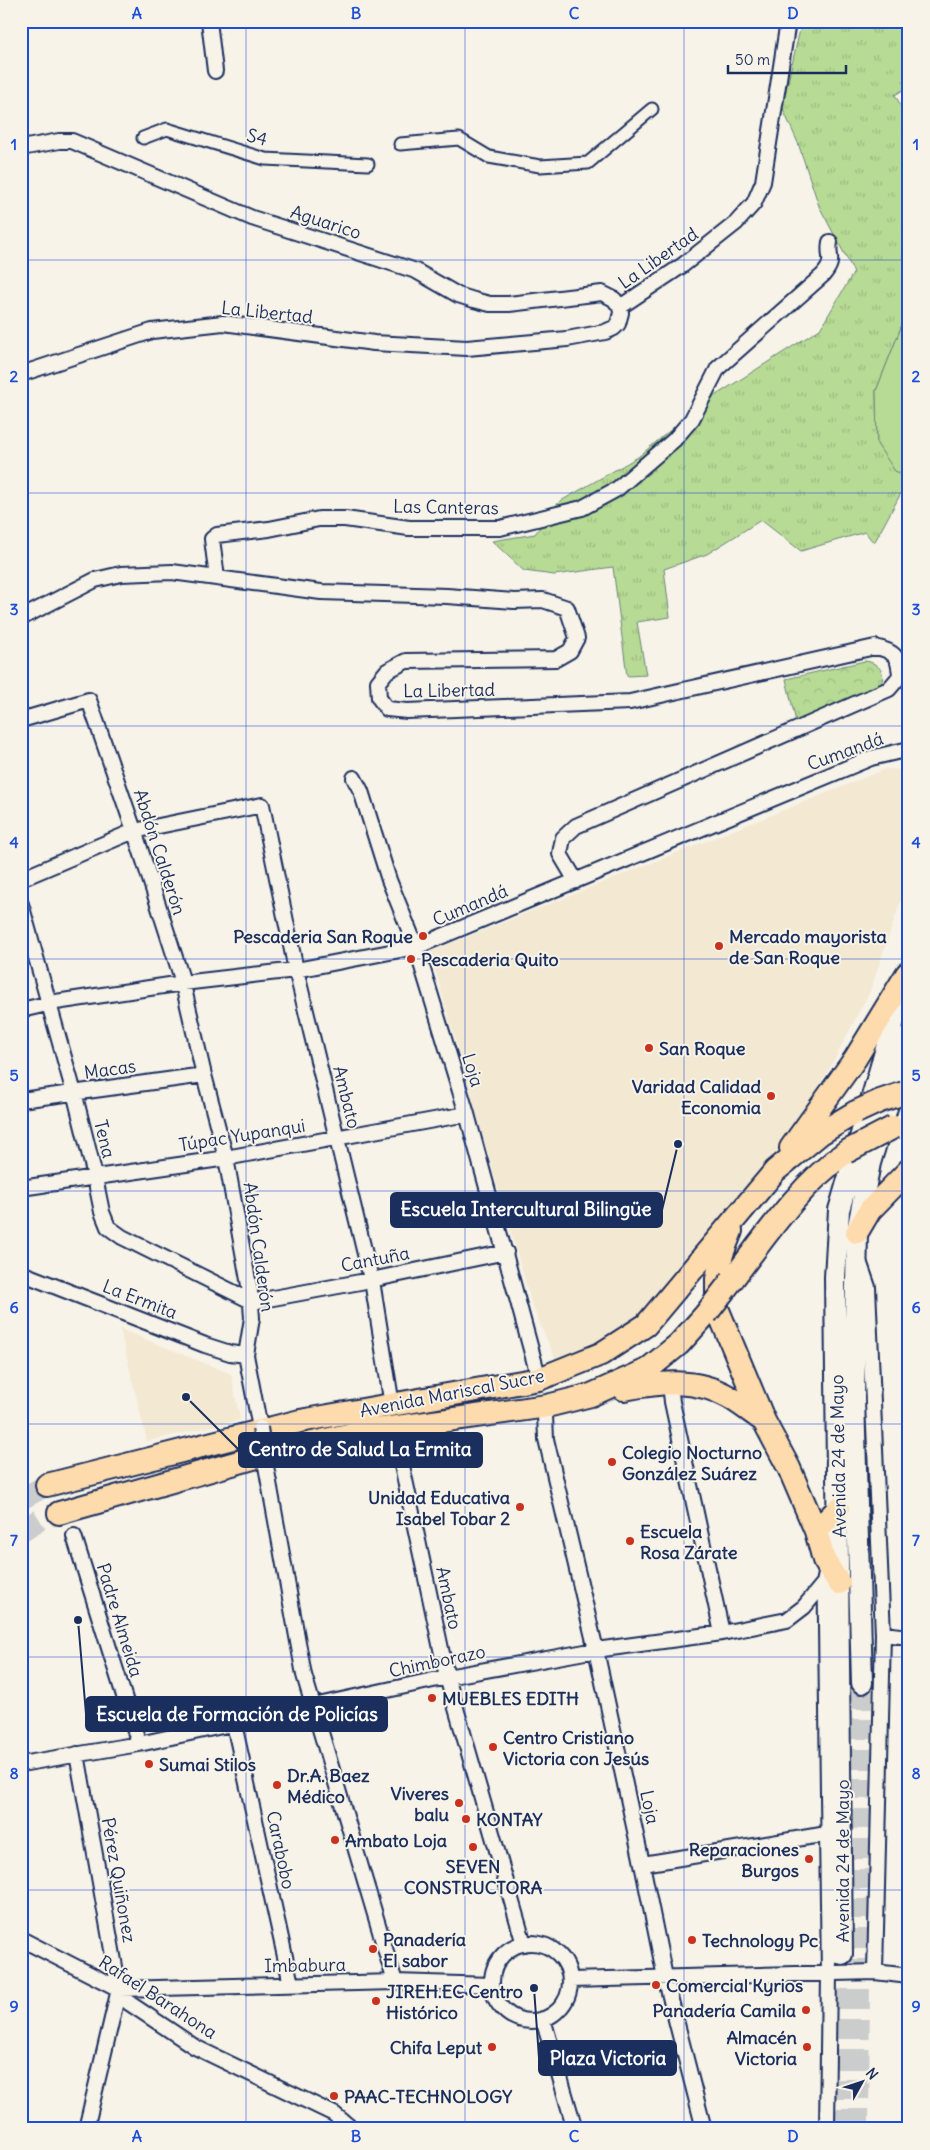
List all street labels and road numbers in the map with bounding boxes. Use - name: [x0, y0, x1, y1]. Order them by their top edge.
- street label: S4: [244, 123, 270, 151]
- street label: Aguarico: [288, 200, 364, 244]
- street label: La Libertad: [614, 222, 703, 294]
- street label: La Libertad: [220, 296, 314, 328]
- street label: Las Canteras: [393, 495, 499, 519]
- street label: La Libertad: [403, 678, 496, 702]
- street label: Cumandá: [804, 727, 886, 775]
- street label: Abdón Calderón: [129, 786, 191, 918]
- street label: Cumandá: [429, 879, 511, 931]
- street label: Loja: [457, 1050, 489, 1090]
- street label: Macas: [83, 1054, 137, 1084]
- street label: Ambato: [328, 1063, 366, 1131]
- street label: Túpac Yupanqui: [177, 1114, 307, 1156]
- street label: Tena: [89, 1118, 121, 1160]
- street label: Abdón Calderón: [239, 1181, 279, 1313]
- street label: Cantuña: [339, 1241, 411, 1277]
- street label: La Ermita: [99, 1274, 181, 1324]
- street label: Avenida Mariscal Sucre: [358, 1364, 546, 1422]
- street label: Avenida 24 de Mayo: [825, 1374, 851, 1538]
- street label: Padre Almeida: [92, 1560, 148, 1680]
- street label: Ambato: [431, 1564, 467, 1632]
- street label: Chimborazo: [387, 1640, 487, 1682]
- street label: Avenida 24 de Mayo: [831, 1779, 854, 1943]
- street label: Loja: [635, 1788, 665, 1826]
- street label: Carabobo: [261, 1809, 301, 1891]
- street label: Pérez Quiñonez: [97, 1816, 141, 1945]
- street label: Rafael Barahona: [95, 1950, 221, 2044]
- street label: Imbabura: [264, 1953, 346, 1977]

